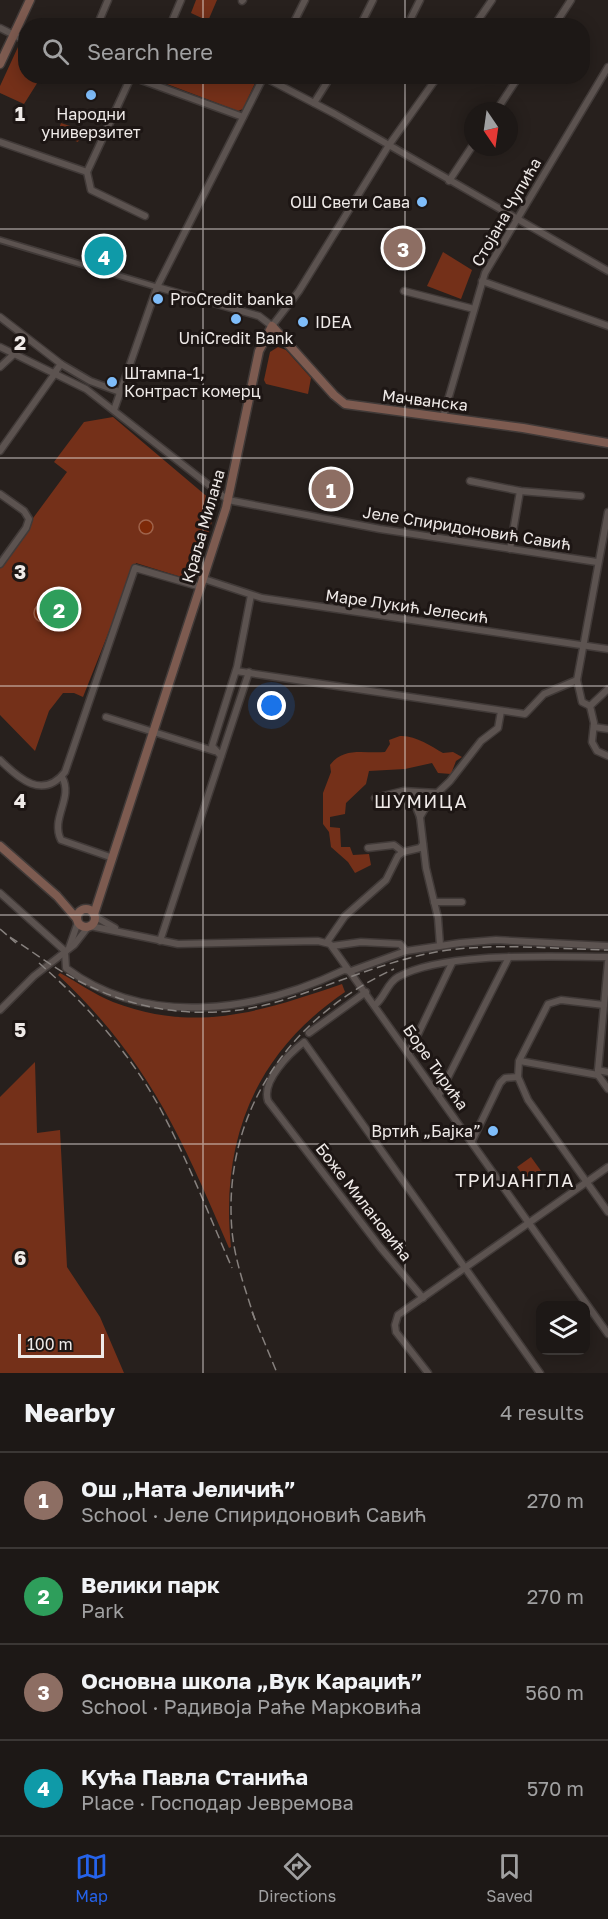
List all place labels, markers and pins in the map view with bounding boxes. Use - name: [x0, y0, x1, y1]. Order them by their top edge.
- marker: Народни универзитет: [84, 88, 98, 102]
- place label: Народни универзитет: [41, 104, 141, 142]
- place label: ОШ Свети Сава: [290, 192, 410, 212]
- marker: ОШ Свети Сава: [415, 195, 429, 209]
- pin: 3: [384, 226, 422, 270]
- pin: 4: [84, 234, 124, 278]
- place label: ProCredit banka: [170, 289, 294, 309]
- marker: ProCredit banka: [151, 292, 165, 306]
- marker: UniCredit Bank: [229, 312, 243, 326]
- place label: IDEA: [315, 312, 352, 332]
- marker: IDEA: [296, 315, 310, 329]
- place label: UniCredit Bank: [178, 328, 294, 348]
- place label: Штампа-1, Контраст комерц: [124, 363, 261, 401]
- marker: Штампа-1, Контраст комерц: [105, 375, 119, 389]
- pin: 1: [312, 466, 350, 512]
- pin: 2: [40, 586, 78, 632]
- place label: Вртић „Бајка”: [371, 1121, 481, 1141]
- marker: Вртић „Бајка”: [486, 1124, 500, 1138]

